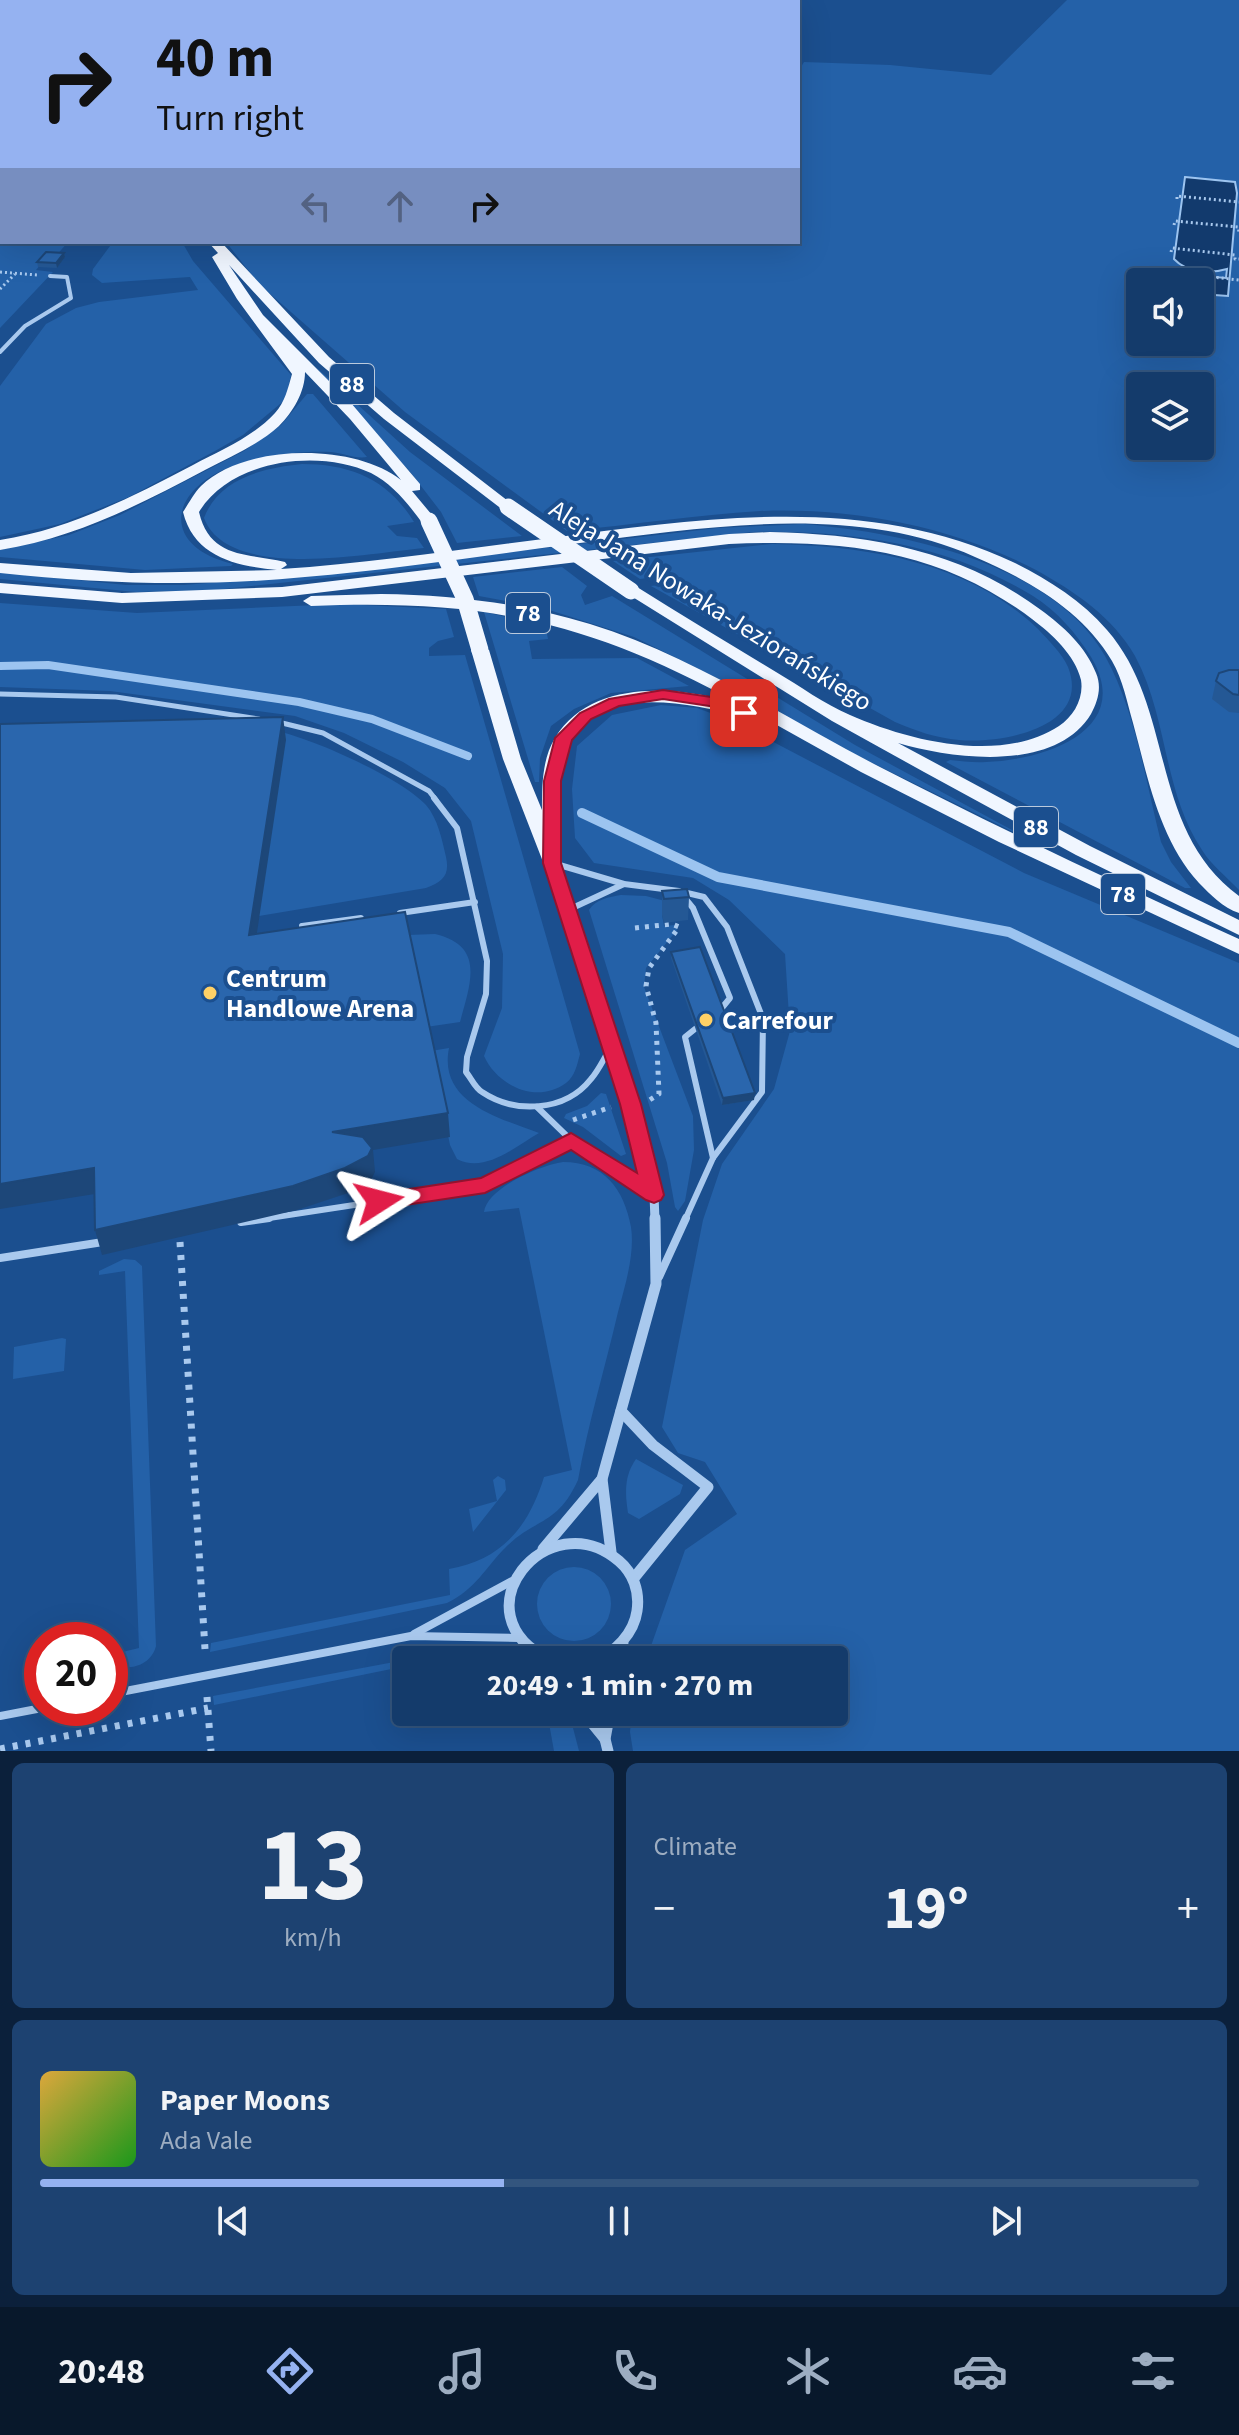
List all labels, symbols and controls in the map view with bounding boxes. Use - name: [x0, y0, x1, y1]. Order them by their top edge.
- text: 40 m: [156, 19, 274, 98]
- icon: right: [24, 32, 128, 136]
- text: Turn right: [156, 93, 304, 144]
- icon: left: [294, 184, 338, 228]
- icon: ahead: [378, 184, 422, 228]
- icon: right: [462, 184, 506, 228]
- map controls: [1126, 268, 1214, 460]
- button: sound: [1126, 268, 1214, 356]
- road number: 88: [330, 364, 374, 404]
- button: layers: [1126, 372, 1214, 460]
- street label: Aleja Jana Nowaka-Jeziorańskiego: [542, 491, 879, 720]
- road number: 78: [506, 593, 550, 633]
- pin: [710, 679, 778, 747]
- icon: arrive: [722, 691, 766, 735]
- road number: 88: [1014, 807, 1058, 847]
- road number: 78: [1101, 874, 1145, 914]
- place label: Centrum Handlowe Arena: [226, 960, 414, 1027]
- marker: Centrum Handlowe Arena: [201, 984, 219, 1002]
- place label: Carrefour: [722, 1002, 833, 1039]
- marker: Carrefour: [697, 1011, 715, 1029]
- position arrow: [337, 1159, 421, 1243]
- speed limit sign: 20: [24, 1622, 128, 1726]
- text: 20:49 · 1 min · 270 m: [487, 1664, 753, 1707]
- text: 13: [258, 1793, 368, 1941]
- text: Climate: [654, 1828, 737, 1865]
- text: 19°: [884, 1867, 969, 1952]
- text: −: [654, 1878, 675, 1941]
- text: +: [1177, 1878, 1199, 1941]
- text: km/h: [284, 1919, 342, 1956]
- text: Paper Moons: [160, 2079, 330, 2122]
- text: Ada Vale: [160, 2122, 252, 2159]
- icon: previous: [211, 2199, 255, 2243]
- icon: pause: [597, 2199, 641, 2243]
- icon: next: [984, 2199, 1028, 2243]
- icon: directions: [262, 2343, 318, 2399]
- icon: music: [434, 2343, 490, 2399]
- icon: phone: [607, 2343, 663, 2399]
- icon: climate: [780, 2343, 836, 2399]
- icon: car: [952, 2343, 1008, 2399]
- icon: filters: [1125, 2343, 1181, 2399]
- text: 20:48: [58, 2346, 145, 2397]

